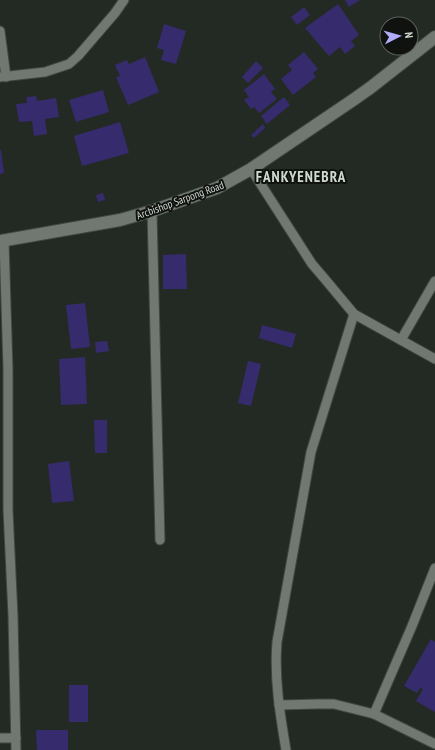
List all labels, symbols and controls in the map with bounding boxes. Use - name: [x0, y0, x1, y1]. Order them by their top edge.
- north arrow: [379, 16, 419, 56]
- text: N: [402, 31, 416, 39]
- district label: FANKYENEBRA: [256, 167, 346, 186]
- street label: Arcbishop Sarpong Road: [134, 178, 226, 222]

